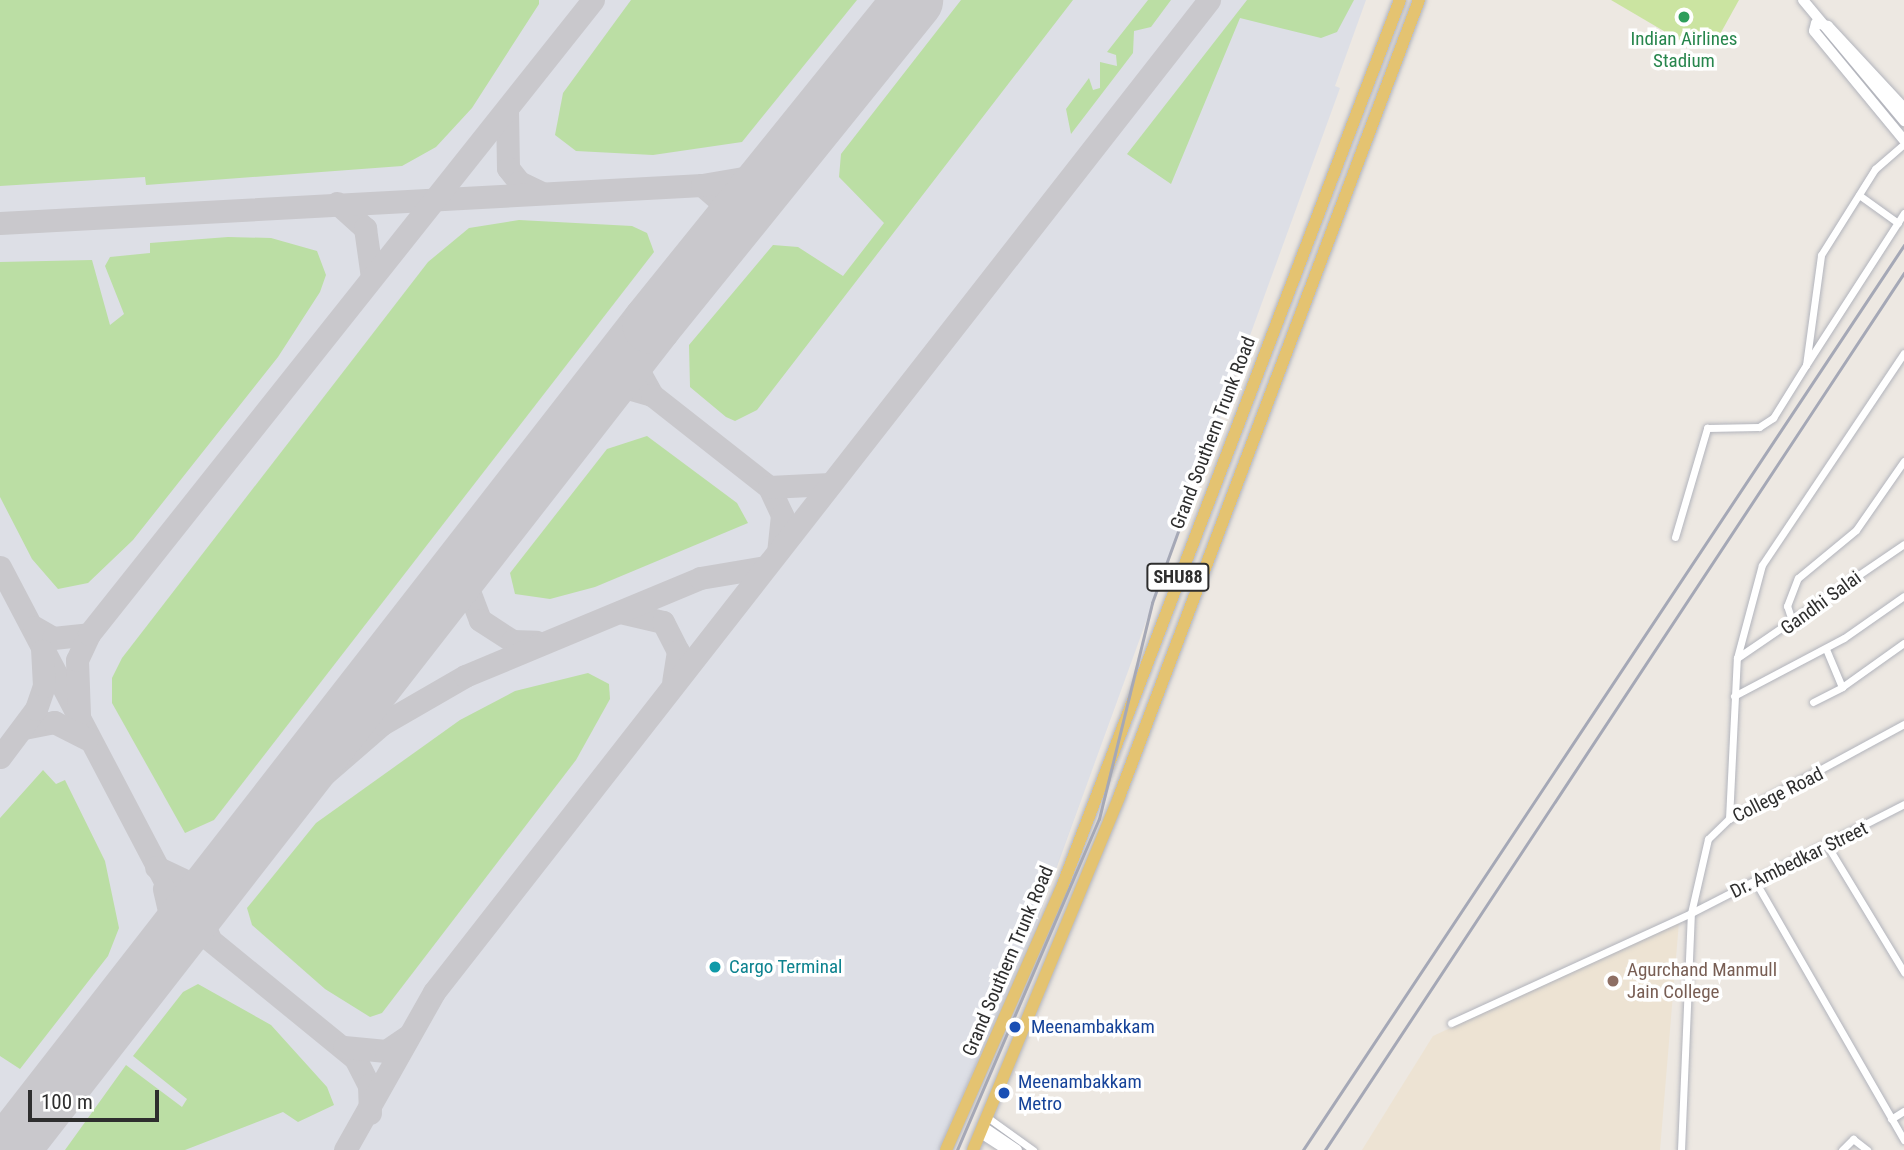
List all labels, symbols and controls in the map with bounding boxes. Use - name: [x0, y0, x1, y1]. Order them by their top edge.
- marker: Indian Airlines Stadium: [1676, 9, 1692, 25]
- place label: Indian Airlines Stadium: [1630, 28, 1738, 72]
- street label: Grand Southern Trunk Road: [1166, 333, 1260, 533]
- road number: SHU88: [1145, 562, 1211, 592]
- street label: Gandhi Salai: [1776, 566, 1866, 640]
- street label: College Road: [1729, 762, 1827, 828]
- street label: Dr. Ambedkar Street: [1727, 817, 1871, 903]
- street label: Grand Southern Trunk Road: [957, 862, 1059, 1060]
- place label: Cargo Terminal: [729, 956, 843, 978]
- marker: Cargo Terminal: [707, 959, 723, 975]
- place label: Agurchand Manmull Jain College: [1627, 959, 1777, 1003]
- marker: Agurchand Manmull Jain College: [1605, 973, 1621, 989]
- place label: Meenambakkam: [1031, 1016, 1155, 1038]
- marker: Meenambakkam: [1005, 1017, 1025, 1037]
- place label: Meenambakkam Metro: [1018, 1071, 1142, 1115]
- scale bar: [32, 1076, 163, 1120]
- marker: Meenambakkam Metro: [996, 1085, 1012, 1101]
- text: 100 m: [41, 1090, 93, 1114]

